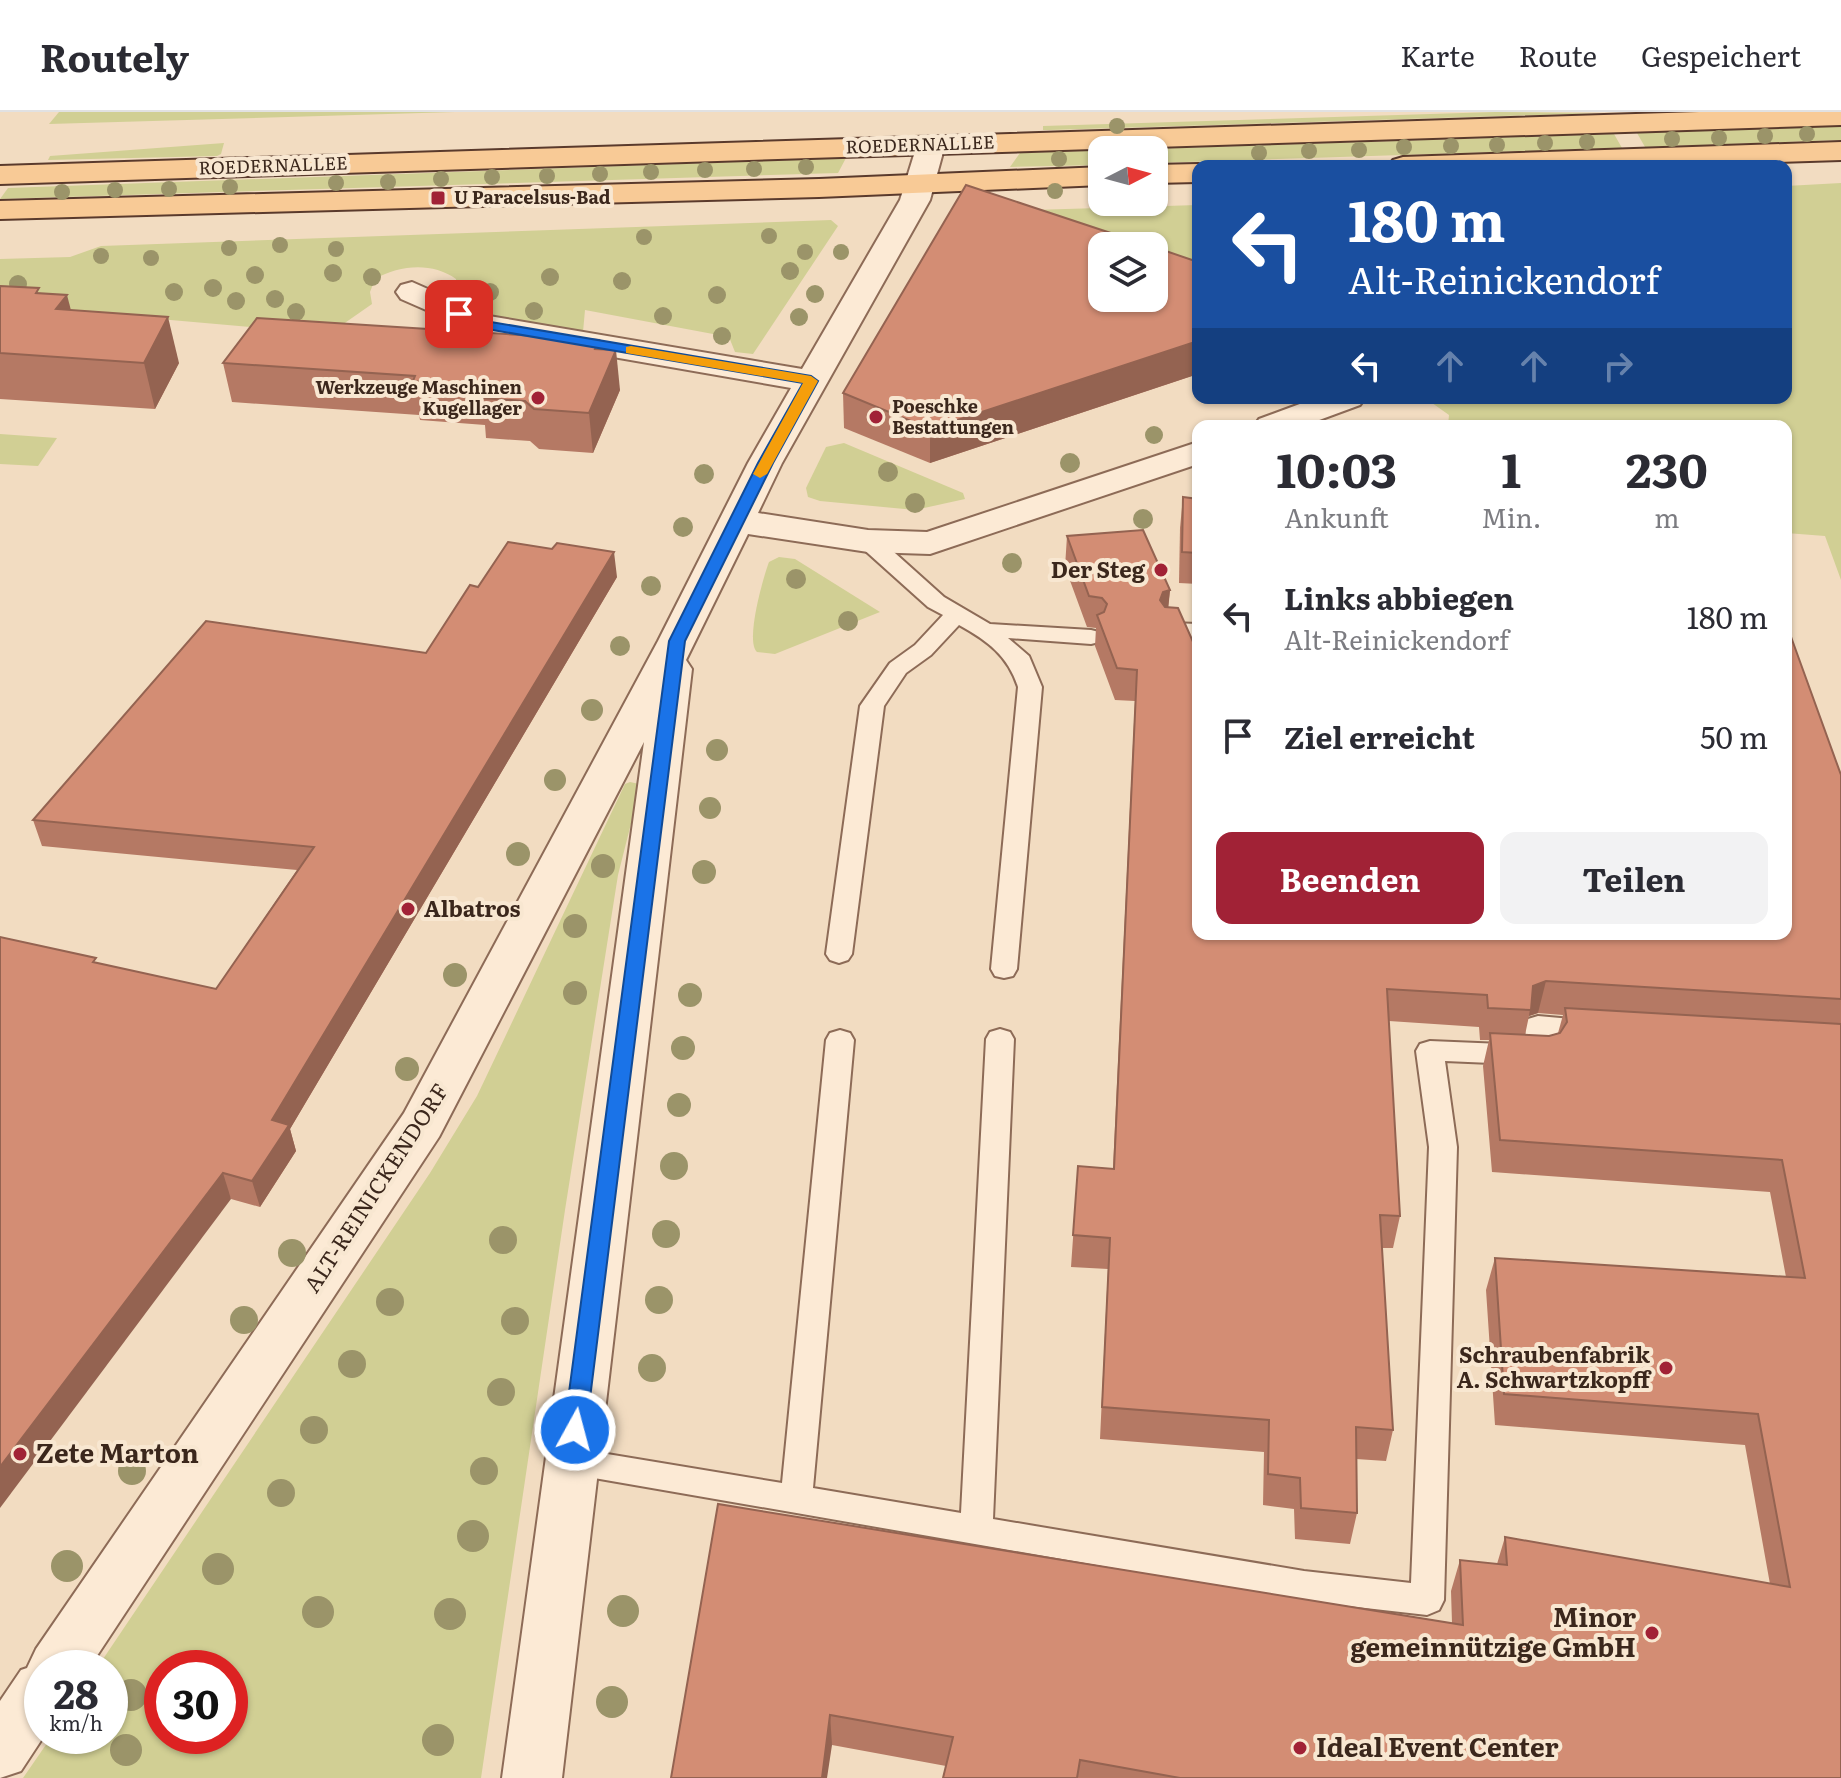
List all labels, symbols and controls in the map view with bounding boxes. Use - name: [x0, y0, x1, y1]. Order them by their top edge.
- text: Routely: [40, 27, 189, 84]
- text: Karte: [1400, 34, 1475, 76]
- text: Route: [1519, 34, 1597, 76]
- text: Gespeichert: [1641, 34, 1801, 76]
- street label: ROEDERNALLEE: [845, 127, 995, 160]
- north arrow: [1088, 136, 1168, 216]
- map controls: [1088, 136, 1168, 312]
- street label: ROEDERNALLEE: [198, 148, 348, 181]
- text: 180 m: [1348, 176, 1506, 259]
- place label: U Paracelsus-Bad: [454, 183, 611, 210]
- marker: U Paracelsus-Bad: [429, 189, 447, 207]
- icon: left: [1216, 192, 1320, 296]
- button: layers: [1088, 232, 1168, 312]
- text: Alt-Reinickendorf: [1348, 252, 1660, 305]
- pin: [425, 280, 493, 348]
- icon: arrive: [437, 292, 481, 336]
- icon: left: [1344, 344, 1388, 388]
- icon: ahead: [1428, 344, 1472, 388]
- icon: ahead: [1512, 344, 1556, 388]
- icon: right: [1596, 344, 1640, 388]
- place label: Werkzeuge Maschinen Kugellager: [316, 373, 522, 421]
- marker: Werkzeuge Maschinen Kugellager: [529, 389, 547, 407]
- place label: Poeschke Bestattungen: [892, 392, 1015, 440]
- marker: Poeschke Bestattungen: [867, 408, 885, 426]
- text: 10:03: [1276, 432, 1397, 503]
- text: 1: [1501, 432, 1521, 503]
- text: 230: [1626, 432, 1708, 503]
- text: Ankunft: [1284, 497, 1389, 536]
- text: Min.: [1481, 497, 1541, 536]
- text: m: [1654, 497, 1679, 536]
- place label: Der Steg: [1051, 552, 1146, 585]
- marker: Der Steg: [1152, 561, 1170, 579]
- text: Links abbiegen: [1284, 575, 1514, 619]
- icon: left: [1216, 594, 1260, 638]
- text: 180 m: [1687, 594, 1768, 638]
- text: Alt-Reinickendorf: [1284, 619, 1509, 658]
- icon: arrive: [1216, 714, 1260, 758]
- text: Ziel erreicht: [1284, 714, 1475, 758]
- text: 50 m: [1700, 714, 1768, 758]
- button: Beenden: [1216, 832, 1484, 924]
- button: Teilen: [1500, 832, 1768, 924]
- place label: Albatros: [424, 891, 520, 924]
- marker: Albatros: [399, 900, 417, 918]
- street label: ALT-REINICKENDORF: [295, 1076, 455, 1298]
- place label: Schraubenfabrik A. Schwartzkopff: [1457, 1337, 1652, 1395]
- marker: Schraubenfabrik A. Schwartzkopff: [1657, 1359, 1675, 1377]
- position arrow: [533, 1388, 617, 1472]
- place label: Zete Marton: [36, 1432, 199, 1471]
- marker: Zete Marton: [11, 1445, 29, 1463]
- place label: Minor gemeinnützige GmbH: [1351, 1596, 1636, 1665]
- marker: Minor gemeinnützige GmbH: [1643, 1624, 1661, 1642]
- speed limit sign: 30: [144, 1650, 248, 1754]
- text: 28: [53, 1662, 99, 1721]
- text: km/h: [49, 1707, 103, 1737]
- place label: Ideal Event Center: [1316, 1726, 1559, 1765]
- marker: Ideal Event Center: [1291, 1739, 1309, 1757]

